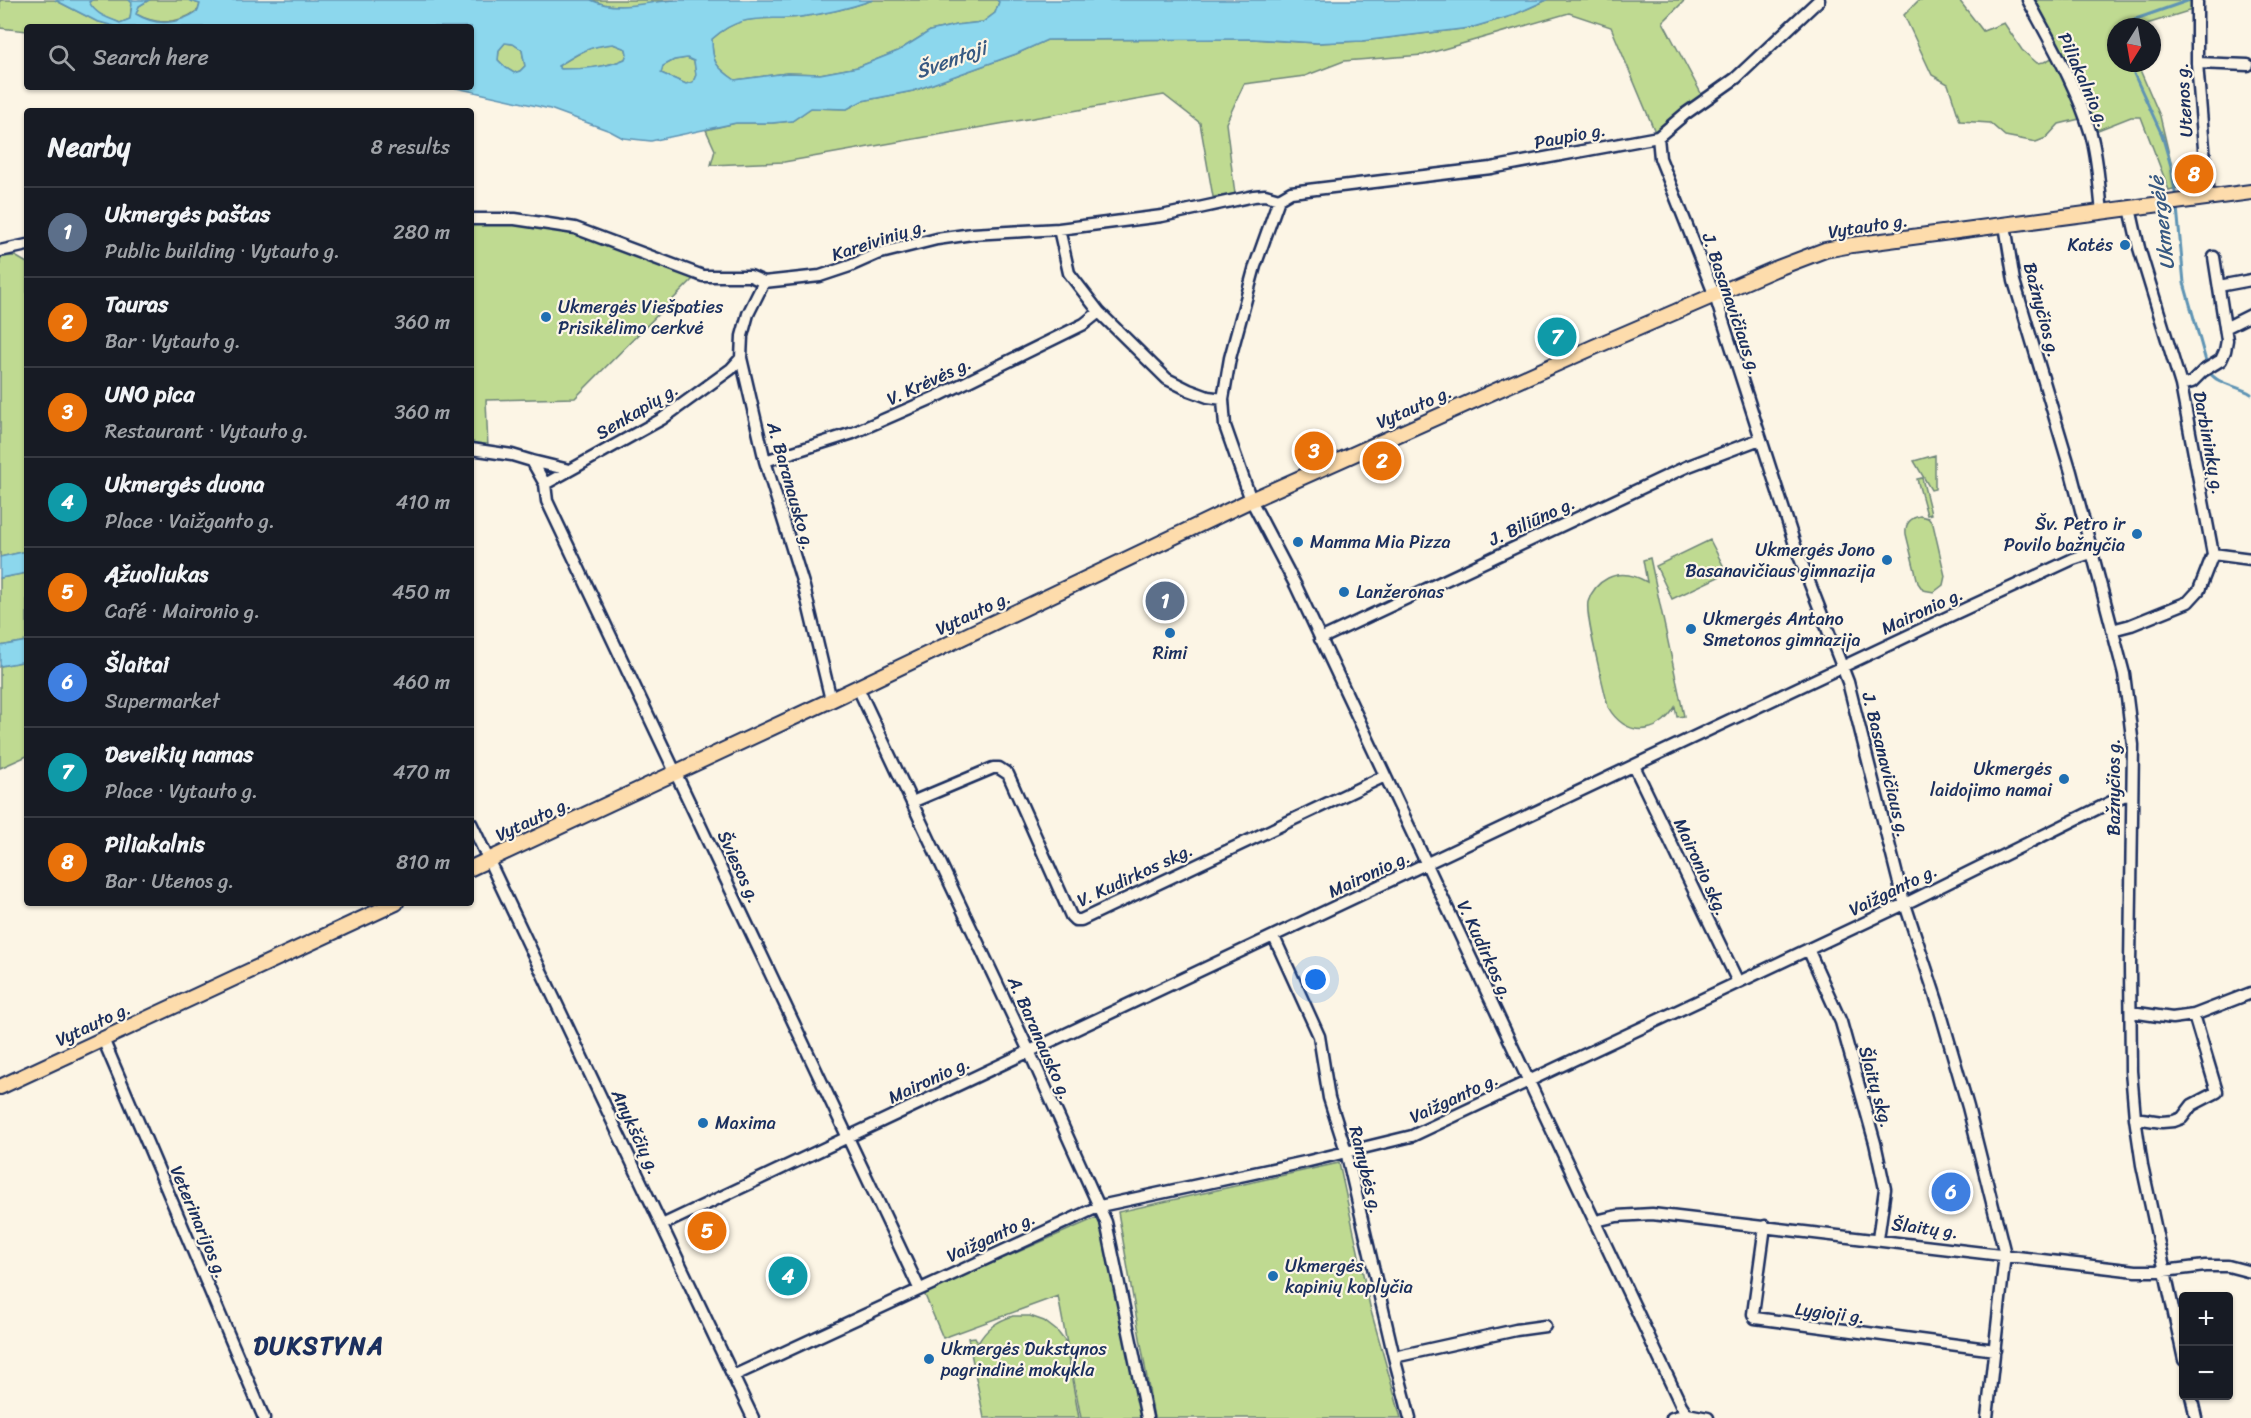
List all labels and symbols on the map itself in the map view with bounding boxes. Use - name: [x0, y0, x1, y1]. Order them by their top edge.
- north arrow: [2107, 18, 2161, 72]
- street label: Piliakalnio g.: [2049, 27, 2119, 133]
- water label: Šventoji: [911, 30, 995, 89]
- street label: Utenos g.: [2165, 62, 2203, 138]
- street label: Paupio g.: [1531, 113, 1609, 159]
- pin: 8: [2174, 152, 2214, 196]
- water label: Ukmergėlė: [2139, 171, 2185, 272]
- street label: Vytauto g.: [1826, 204, 1910, 248]
- street label: Kareivinių g.: [827, 210, 931, 270]
- street label: J. Basanavičiaus g.: [1692, 228, 1771, 379]
- place label: Katės: [2068, 229, 2114, 261]
- marker: Katės: [2118, 238, 2132, 252]
- street label: Bažnyčios g.: [2014, 259, 2070, 361]
- place label: Ukmergės Viešpaties Prisikėlimo cerkvė: [558, 291, 724, 344]
- marker: Ukmergės Viešpaties Prisikėlimo cerkvė: [539, 310, 553, 324]
- pin: 7: [1538, 314, 1576, 360]
- street label: V. Krėvės g.: [881, 347, 977, 415]
- street label: Senkapių g.: [589, 374, 685, 448]
- street label: Vytauto g.: [1371, 376, 1457, 438]
- street label: Darbininkų g.: [2183, 389, 2235, 497]
- street label: A. Baranausko g.: [757, 417, 825, 554]
- pin: 3: [1294, 428, 1334, 474]
- pin: 2: [1362, 438, 1402, 484]
- street label: J. Biliūno g.: [1482, 487, 1581, 555]
- place label: Šv. Petro ir Povilo bažnyčia: [2004, 508, 2127, 561]
- place label: Mamma Mia Pizza: [1310, 526, 1451, 558]
- marker: Šv. Petro ir Povilo bažnyčia: [2130, 527, 2144, 541]
- place label: Ukmergės Jono Basanavičiaus gimnazija: [1685, 534, 1876, 587]
- marker: Mamma Mia Pizza: [1291, 535, 1305, 549]
- marker: Ukmergės Jono Basanavičiaus gimnazija: [1880, 553, 1894, 567]
- place label: Lanžeronas: [1356, 576, 1445, 608]
- pin: 1: [1146, 578, 1184, 624]
- street label: Maironio g.: [1875, 578, 1969, 644]
- street label: Vytauto g.: [930, 582, 1016, 644]
- marker: Lanžeronas: [1337, 585, 1351, 599]
- place label: Ukmergės Antano Smetonos gimnazija: [1703, 603, 1860, 656]
- marker: Ukmergės Antano Smetonos gimnazija: [1684, 622, 1698, 636]
- marker: Rimi: [1163, 626, 1177, 640]
- place label: Rimi: [1153, 637, 1188, 669]
- street label: J. Basanavičiaus g.: [1852, 688, 1920, 841]
- street label: Bažnyčios g.: [2098, 738, 2130, 836]
- place label: Ukmergės laidojimo namai: [1930, 753, 2053, 806]
- marker: Ukmergės laidojimo namai: [2057, 772, 2071, 786]
- street label: Vytauto g.: [490, 788, 576, 850]
- street label: Maironio skg.: [1664, 813, 1738, 921]
- street label: Šviesos g.: [708, 825, 770, 909]
- street label: V. Kudirkos skg.: [1071, 834, 1199, 916]
- street label: Maironio g.: [1322, 841, 1416, 907]
- street label: Vaižganto g.: [1843, 855, 1943, 925]
- street label: V. Kudirkos g.: [1448, 895, 1522, 1005]
- your location: [1301, 965, 1330, 994]
- street label: A. Baranausko g.: [998, 970, 1082, 1105]
- street label: Vytauto g.: [50, 993, 136, 1055]
- street label: Šlaitų skg.: [1849, 1042, 1903, 1132]
- street label: Maironio g.: [882, 1047, 976, 1113]
- street label: Vaižganto g.: [1404, 1063, 1504, 1133]
- street label: Anykščių g.: [602, 1083, 670, 1180]
- place label: Maxima: [715, 1107, 776, 1139]
- marker: Maxima: [696, 1116, 710, 1130]
- street label: Ramybės g.: [1340, 1123, 1392, 1217]
- street label: Veterinarijos g.: [161, 1160, 237, 1284]
- pin: 6: [1932, 1170, 1970, 1214]
- street label: Vaižganto g.: [941, 1202, 1041, 1272]
- pin: 5: [688, 1208, 726, 1254]
- street label: Šlaitų g.: [1890, 1208, 1960, 1248]
- place label: Ukmergės kapinių koplyčia: [1285, 1250, 1413, 1303]
- pin: 4: [768, 1254, 808, 1298]
- marker: Ukmergės kapinių koplyčia: [1266, 1269, 1280, 1283]
- street label: Lygioji g.: [1793, 1293, 1867, 1333]
- district label: DUKSTYNA: [254, 1325, 384, 1367]
- place label: Ukmergės Dukstynos pagrindinė mokykla: [940, 1333, 1107, 1386]
- marker: Ukmergės Dukstynos pagrindinė mokykla: [922, 1352, 936, 1366]

